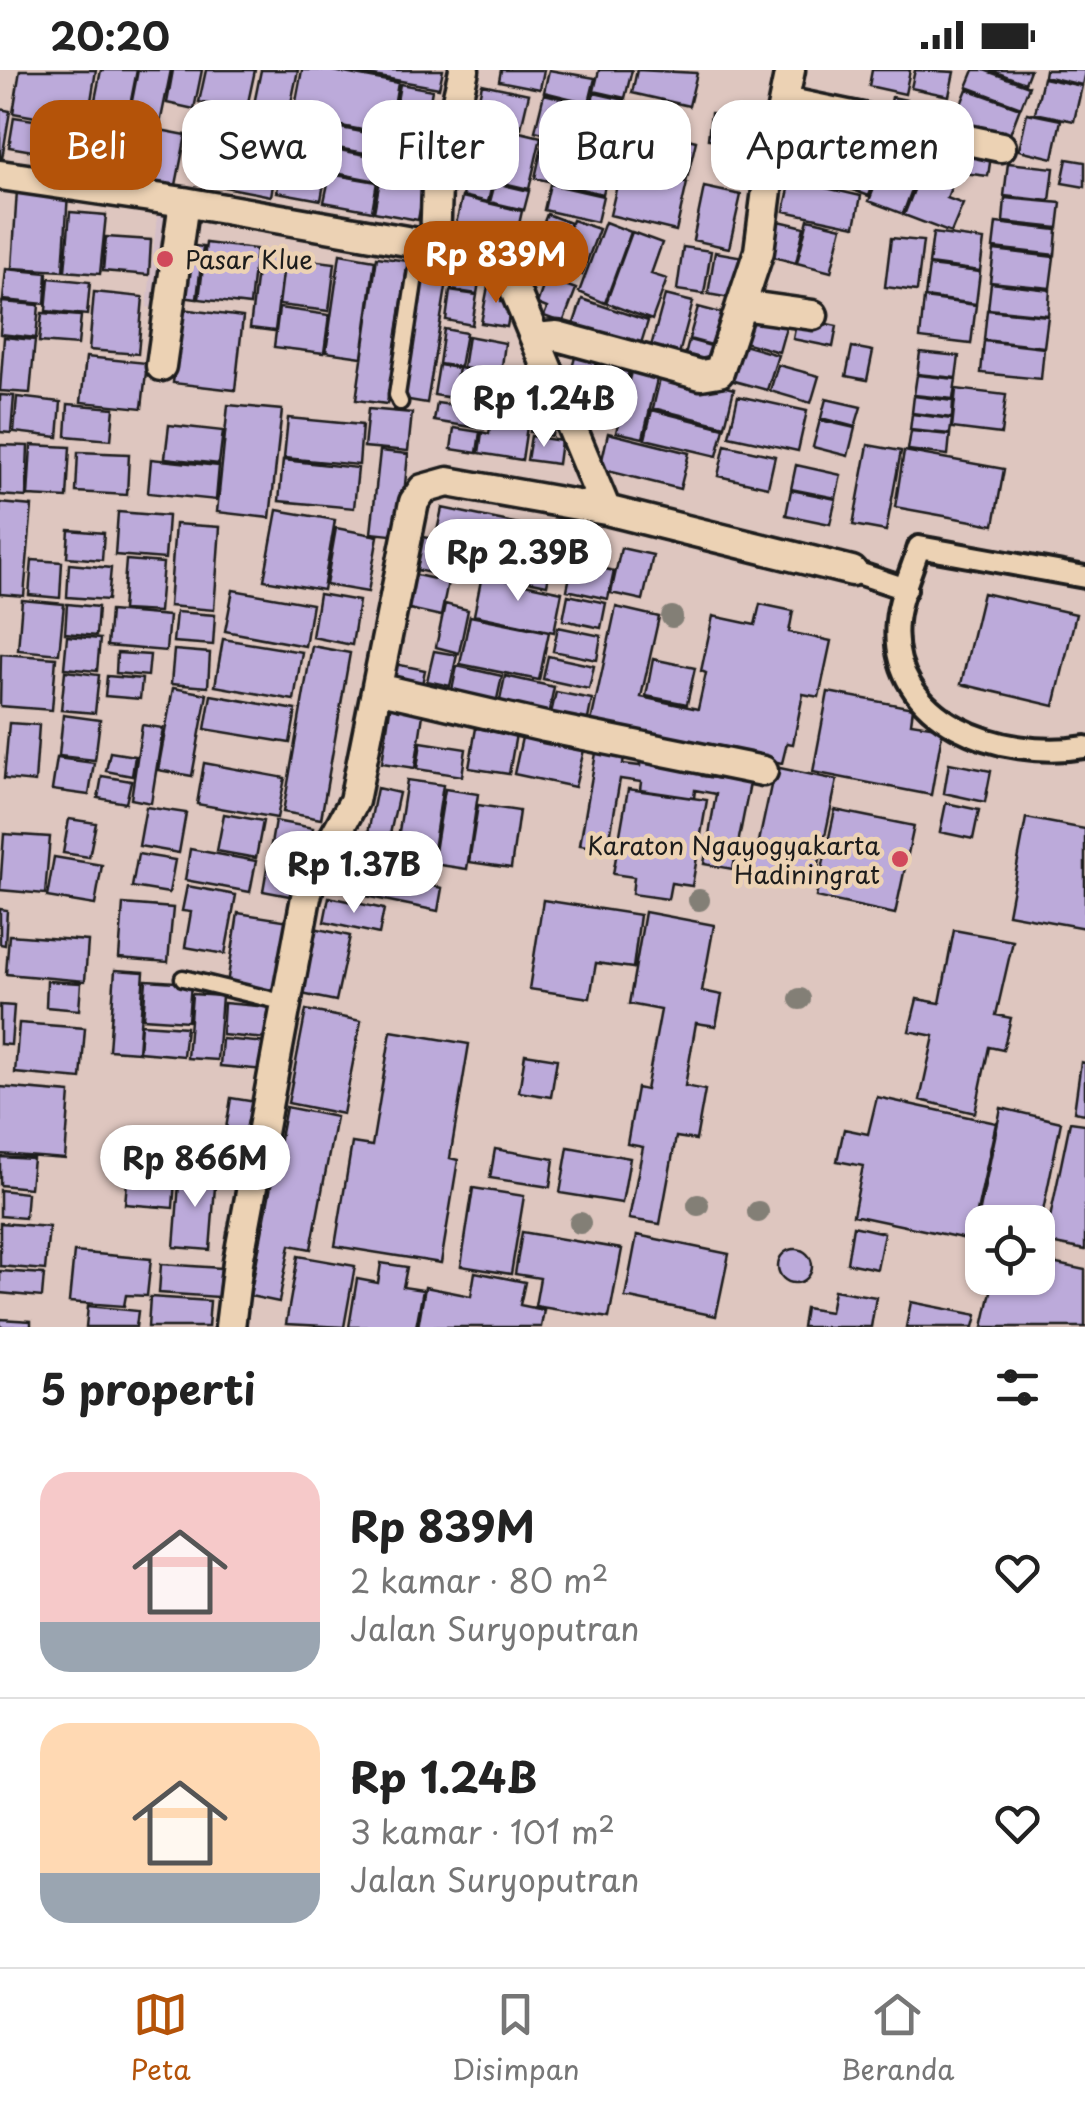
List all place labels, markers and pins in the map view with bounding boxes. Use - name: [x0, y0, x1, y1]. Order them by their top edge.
- pin: Rp 839M: [404, 221, 588, 306]
- place label: Pasar Klue: [185, 240, 313, 278]
- marker: Pasar Klue: [154, 248, 176, 270]
- pin: Rp 1.24B: [441, 365, 647, 450]
- pin: Rp 2.39B: [415, 519, 621, 604]
- place label: Karaton Ngayogyakarta Hadiningrat: [587, 826, 880, 893]
- pin: Rp 1.37B: [251, 831, 457, 916]
- marker: Karaton Ngayogyakarta Hadiningrat: [889, 848, 911, 870]
- pin: Rp 866M: [103, 1125, 287, 1210]

